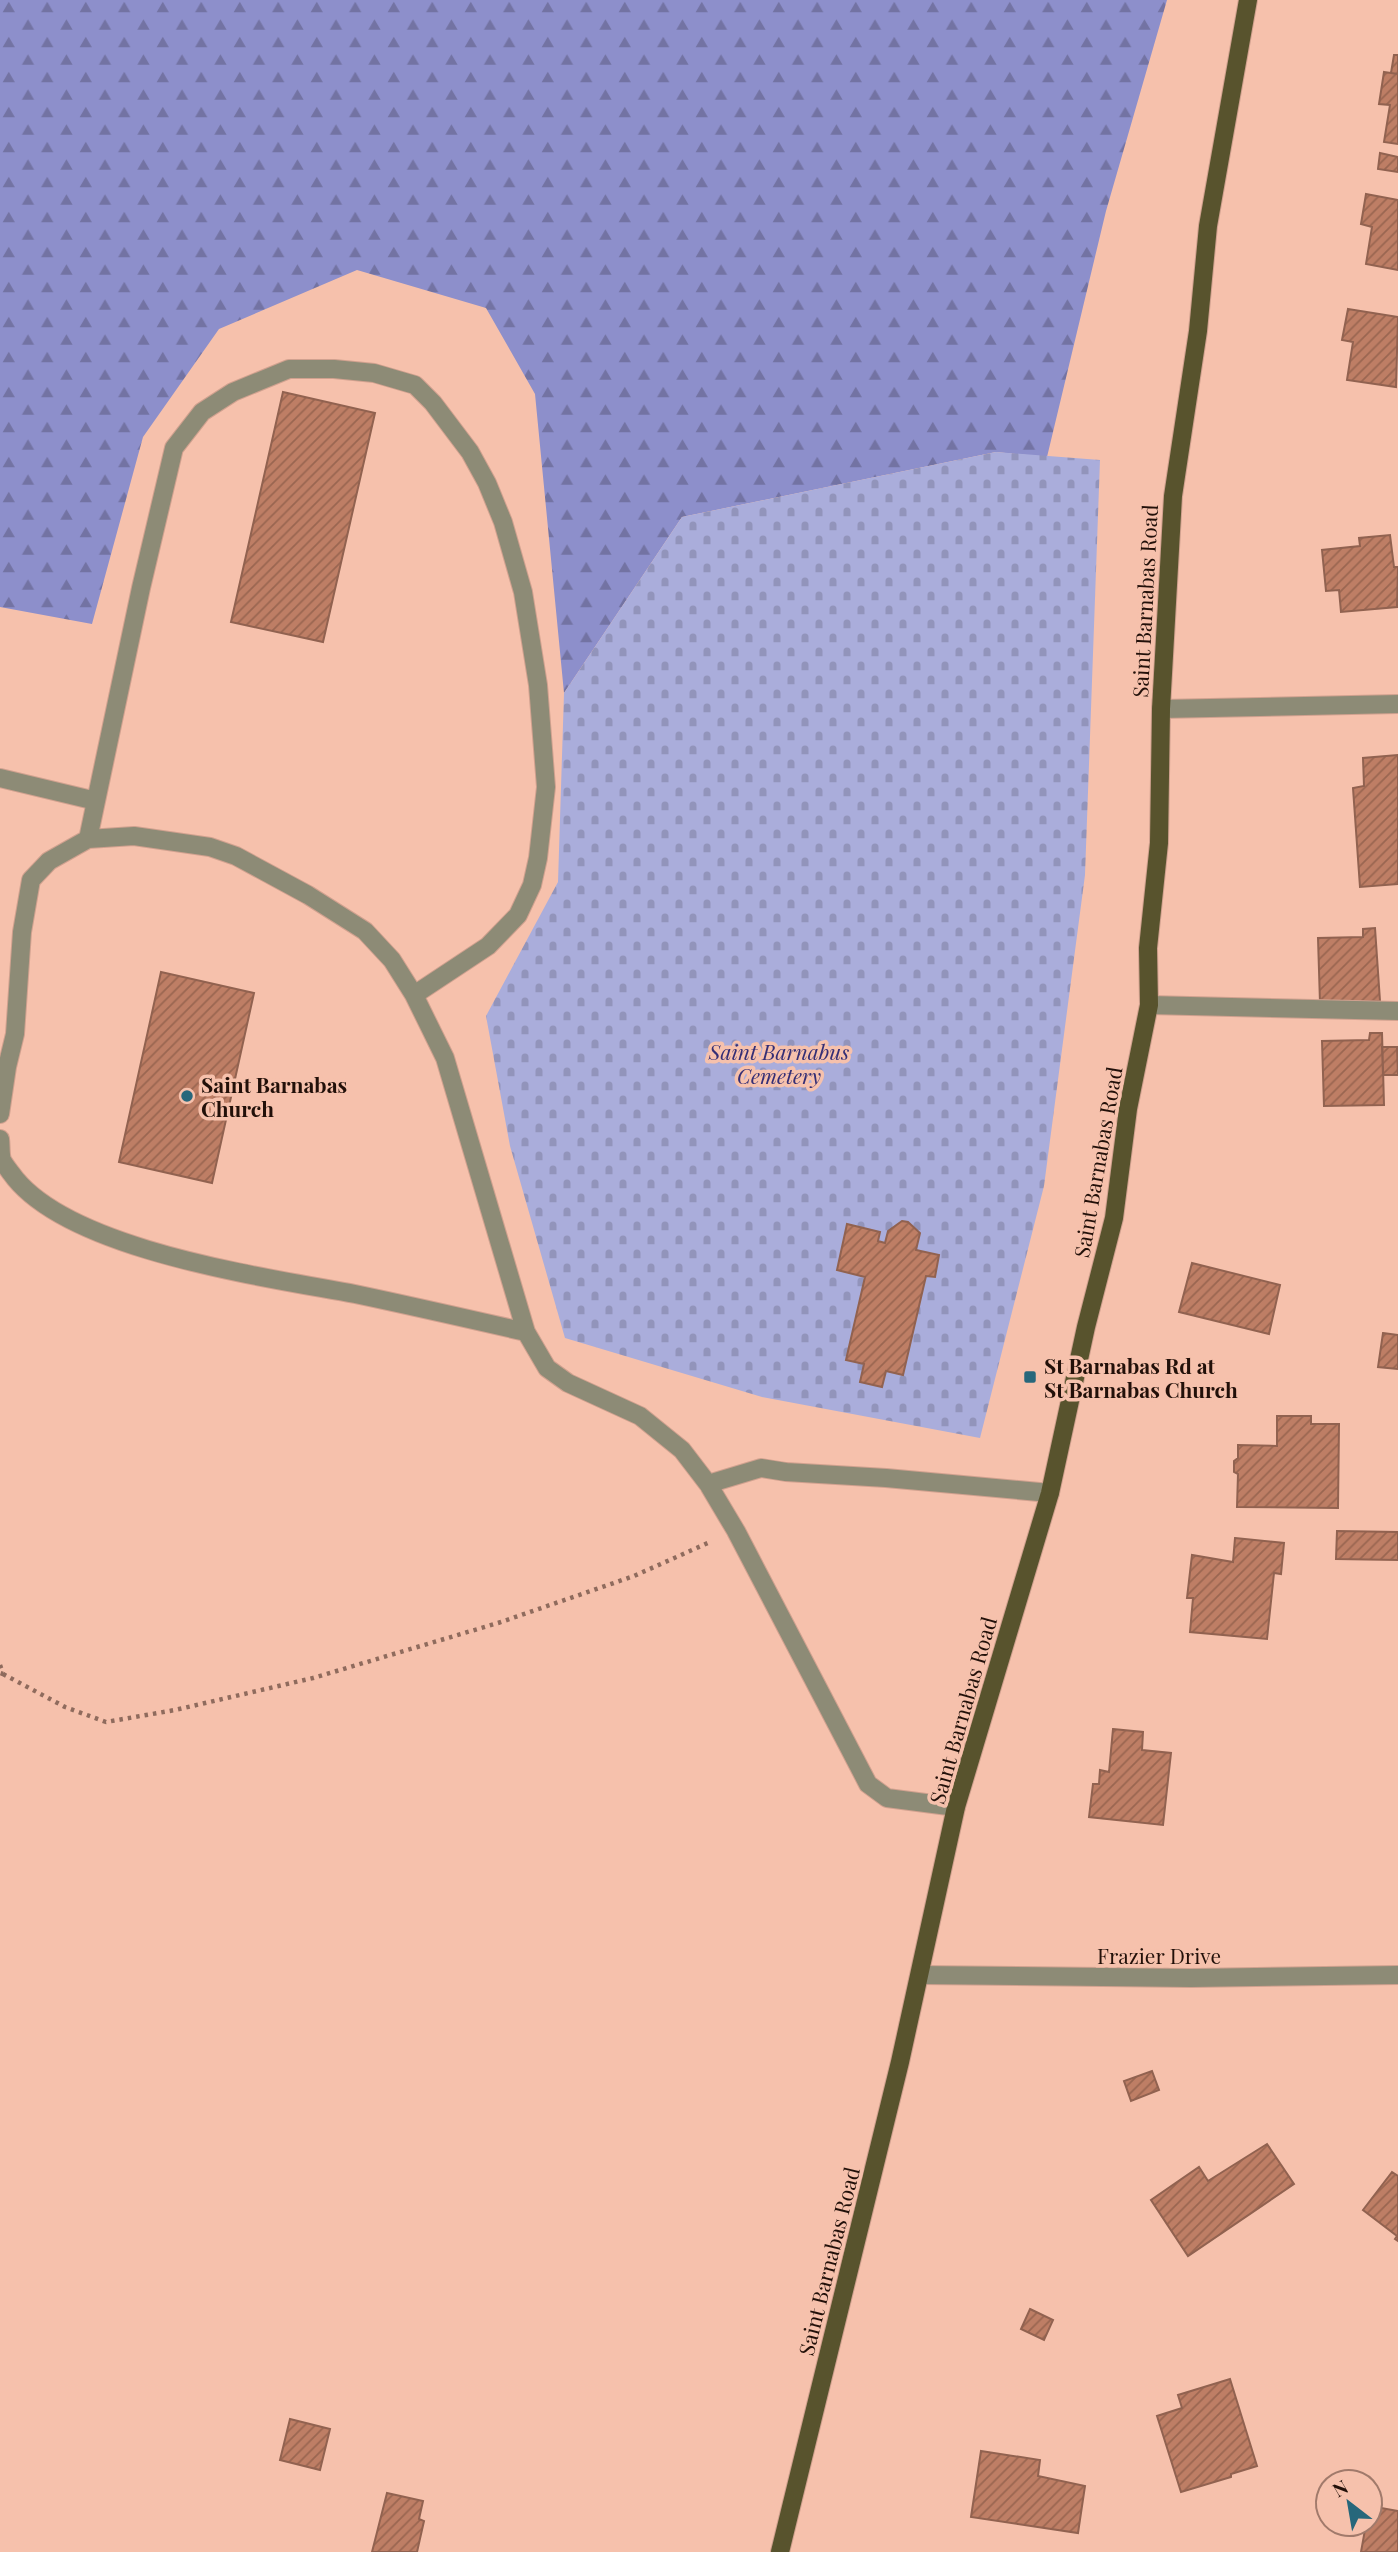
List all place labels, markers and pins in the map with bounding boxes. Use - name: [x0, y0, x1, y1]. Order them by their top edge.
- place label: Saint Barnabas Church: [201, 1070, 347, 1122]
- marker: Saint Barnabas Church: [179, 1088, 195, 1104]
- place label: St Barnabas Rd at St Barnabas Church: [1044, 1351, 1238, 1403]
- marker: St Barnabas Rd at St Barnabas Church: [1022, 1369, 1038, 1385]

